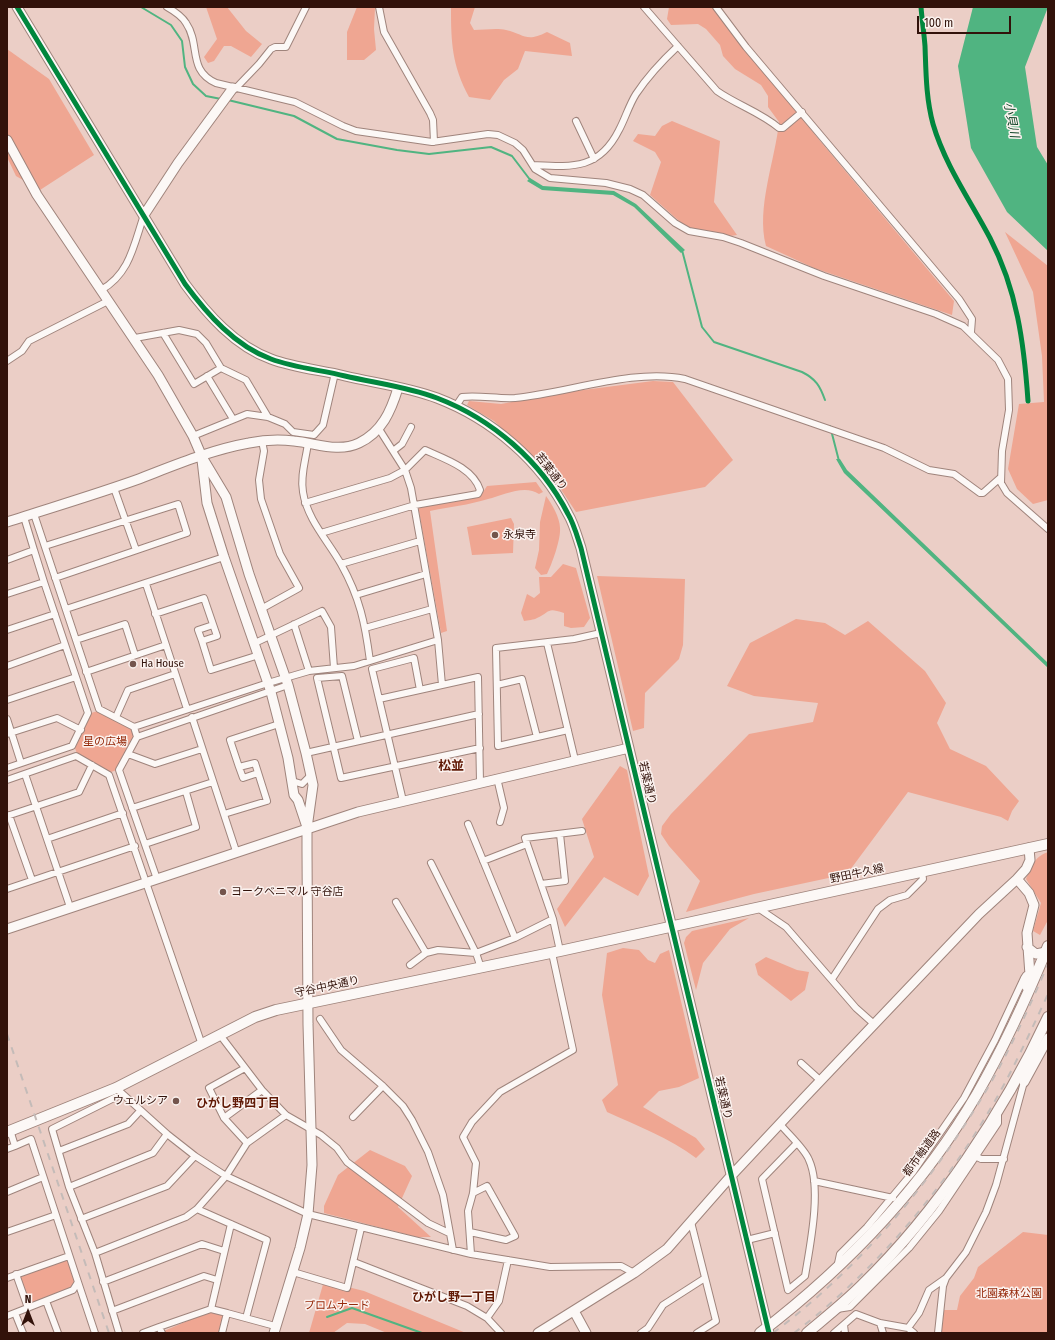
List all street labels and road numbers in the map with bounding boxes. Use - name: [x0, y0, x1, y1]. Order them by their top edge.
- street label: 若葉通り: [532, 451, 570, 493]
- street label: 若葉通り: [636, 760, 658, 806]
- street label: 野田牛久線: [829, 862, 885, 886]
- street label: 守谷中央通り: [293, 974, 361, 1000]
- street label: 若葉通り: [712, 1075, 734, 1121]
- street label: 都市軸道路: [900, 1127, 944, 1179]

